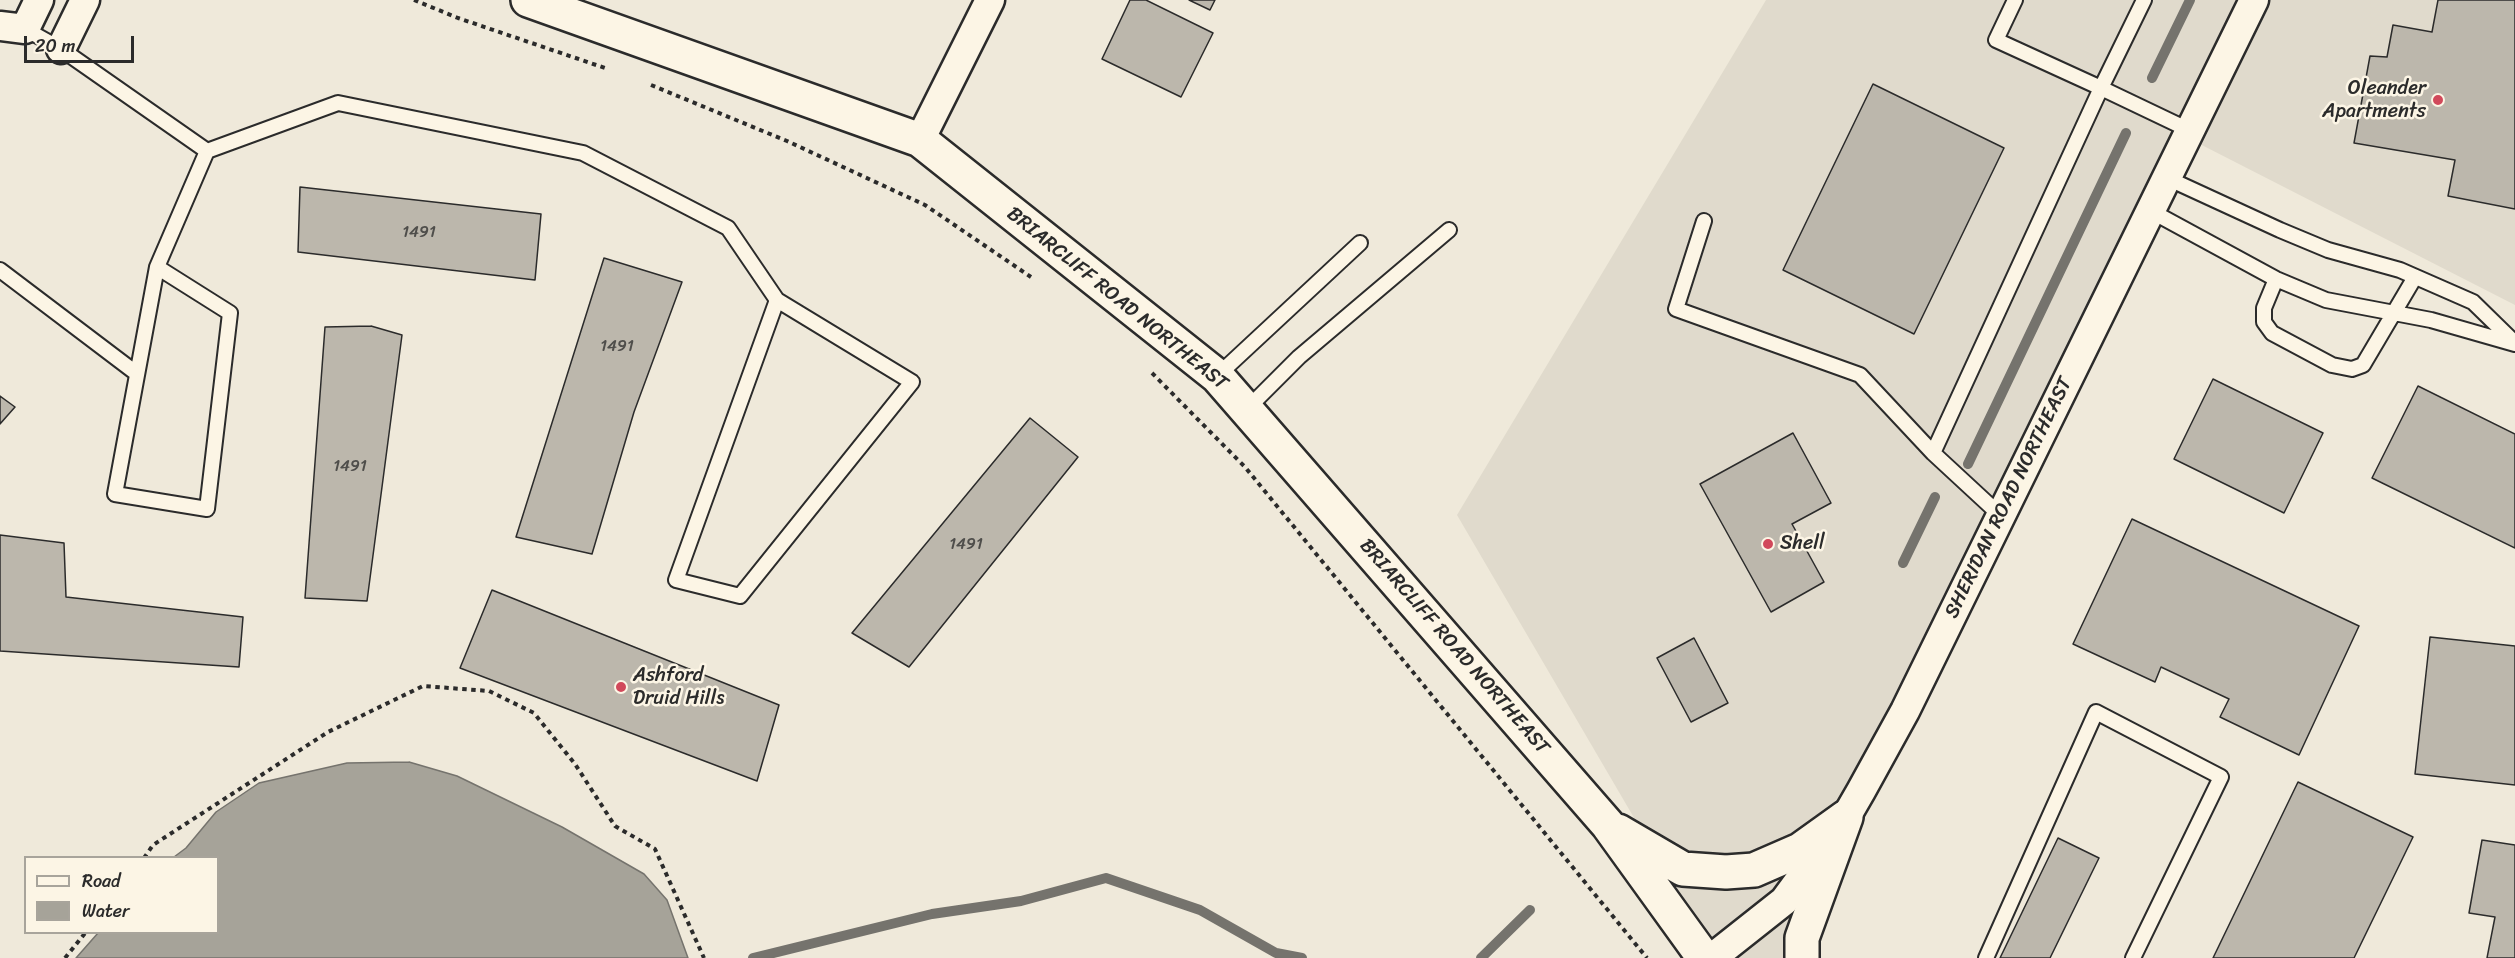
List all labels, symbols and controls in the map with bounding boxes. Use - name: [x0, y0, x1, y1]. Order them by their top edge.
- scale bar: [27, 24, 136, 62]
- text: 20 m: [35, 30, 75, 62]
- place label: Oleander Apartments: [2322, 77, 2426, 124]
- marker: Oleander Apartments: [2431, 93, 2445, 107]
- street label: BRIARCLIFF ROAD NORTHEAST: [1002, 202, 1232, 396]
- house number: 1491: [402, 223, 436, 243]
- house number: 1491: [600, 337, 634, 357]
- street label: SHERIDAN ROAD NORTHEAST: [1940, 374, 2078, 622]
- house number: 1491: [333, 457, 367, 477]
- place label: Shell: [1780, 532, 1825, 556]
- street label: BRIARCLIFF ROAD NORTHEAST: [1354, 534, 1554, 760]
- house number: 1491: [949, 535, 983, 555]
- marker: Shell: [1761, 537, 1775, 551]
- place label: Ashford Druid Hills: [633, 664, 724, 711]
- marker: Ashford Druid Hills: [614, 680, 628, 694]
- legend: [24, 856, 219, 934]
- text: Road: [82, 865, 121, 897]
- text: Water: [82, 895, 129, 927]

